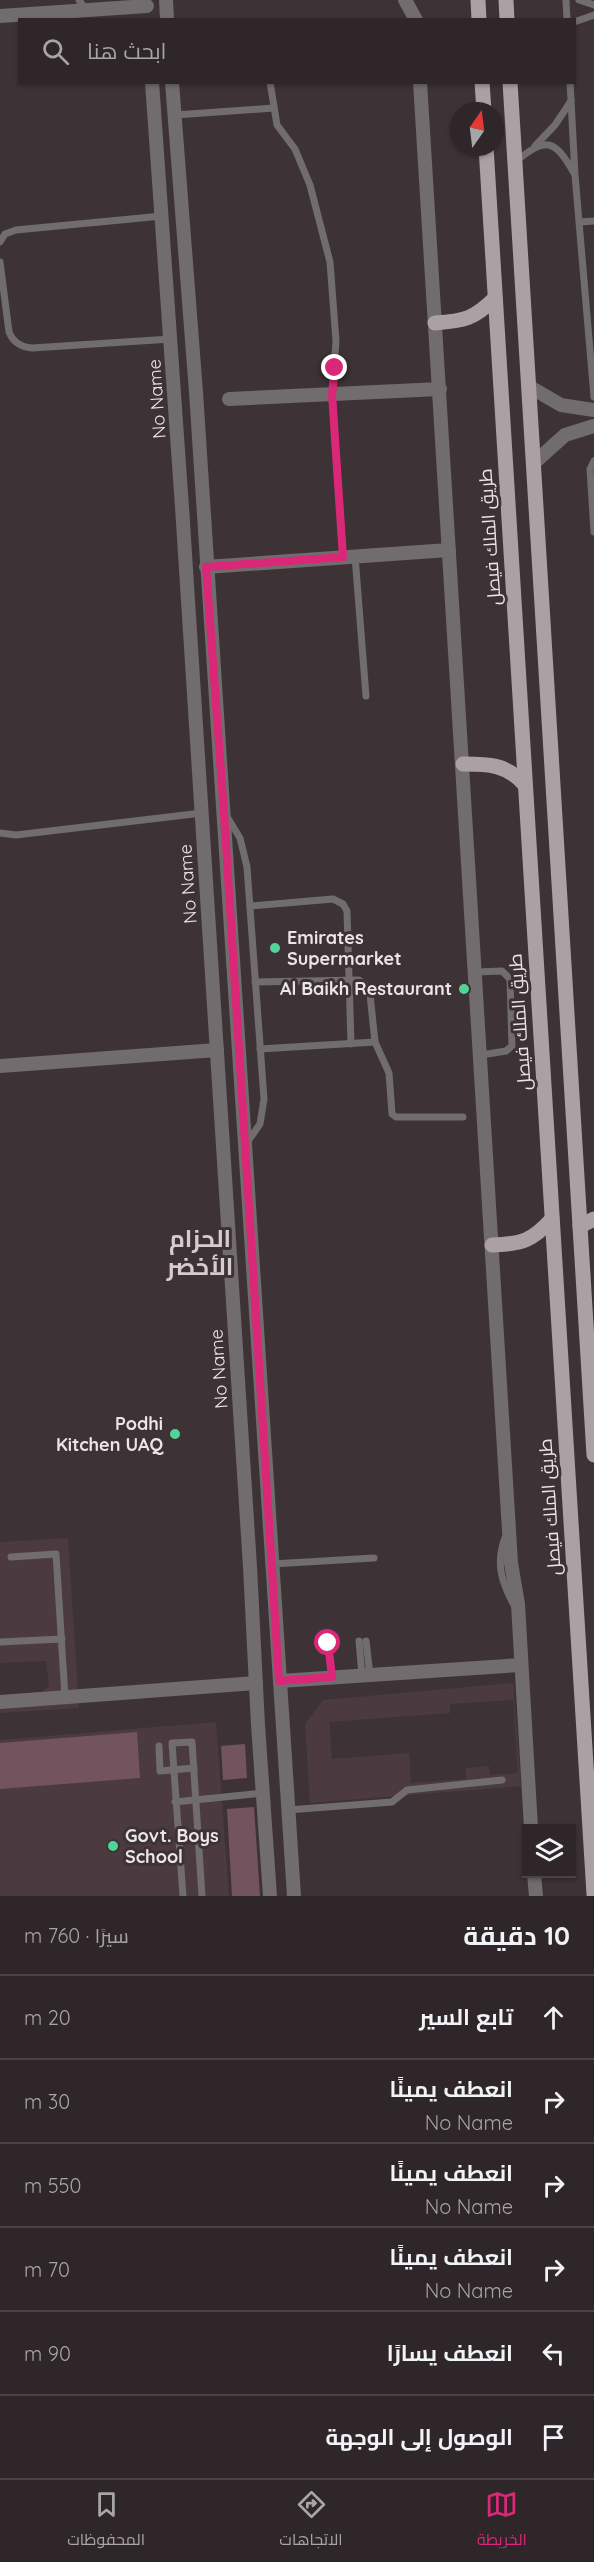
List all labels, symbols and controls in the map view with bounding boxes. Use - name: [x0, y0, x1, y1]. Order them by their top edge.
- search box: [18, 18, 576, 84]
- icon: search: [39, 35, 72, 68]
- text: ابحث هنا: [87, 37, 167, 65]
- north arrow: [450, 102, 504, 156]
- route end: [321, 354, 347, 380]
- street label: No Name: [142, 359, 171, 439]
- street label: طريق الملك فيصل: [473, 468, 507, 606]
- street label: No Name: [173, 844, 202, 924]
- place label: Emirates Supermarket: [287, 926, 402, 970]
- marker: Emirates Supermarket: [268, 941, 282, 955]
- street label: طريق الملك فيصل: [503, 953, 537, 1091]
- place label: Al Baikh Restaurant: [280, 977, 452, 1000]
- marker: Al Baikh Restaurant: [457, 982, 471, 996]
- district label: الحزام الأخضر: [166, 1223, 233, 1281]
- street label: No Name: [204, 1329, 233, 1409]
- place label: Podhi Kitchen UAQ: [56, 1412, 164, 1456]
- marker: Podhi Kitchen UAQ: [168, 1427, 182, 1441]
- street label: طريق الملك فيصل: [533, 1438, 567, 1576]
- route start: [314, 1629, 340, 1655]
- place label: Govt. Boys School: [125, 1824, 219, 1868]
- map controls: [522, 1824, 576, 1878]
- button: layers: [522, 1824, 576, 1878]
- marker: Govt. Boys School: [106, 1839, 120, 1853]
- text: 10 دقيقة: [463, 1919, 570, 1952]
- text: سيرًا · 760 m: [24, 1923, 129, 1948]
- icon: ahead: [537, 2001, 570, 2034]
- text: تابع السير: [419, 2003, 513, 2031]
- text: 20 m: [24, 2005, 71, 2030]
- text: انعطف يمينًا: [390, 2075, 513, 2103]
- icon: right: [537, 2085, 570, 2118]
- text: 30 m: [24, 2089, 70, 2114]
- text: No Name: [425, 2110, 513, 2135]
- text: انعطف يمينًا: [390, 2159, 513, 2187]
- icon: right: [537, 2169, 570, 2202]
- text: 550 m: [24, 2173, 81, 2198]
- text: No Name: [425, 2194, 513, 2219]
- text: انعطف يمينًا: [390, 2243, 513, 2271]
- icon: right: [537, 2253, 570, 2286]
- text: 70 m: [24, 2257, 70, 2282]
- text: No Name: [425, 2278, 513, 2303]
- icon: left: [537, 2337, 570, 2370]
- text: انعطف يسارًا: [387, 2339, 513, 2367]
- text: 90 m: [24, 2341, 71, 2366]
- icon: arrive: [537, 2421, 570, 2454]
- text: الوصول إلى الوجهة: [325, 2423, 513, 2451]
- tab: المحفوظات: [67, 2488, 145, 2554]
- tab: الاتجاهات: [279, 2488, 343, 2554]
- tab: الخريطة: [477, 2488, 527, 2554]

